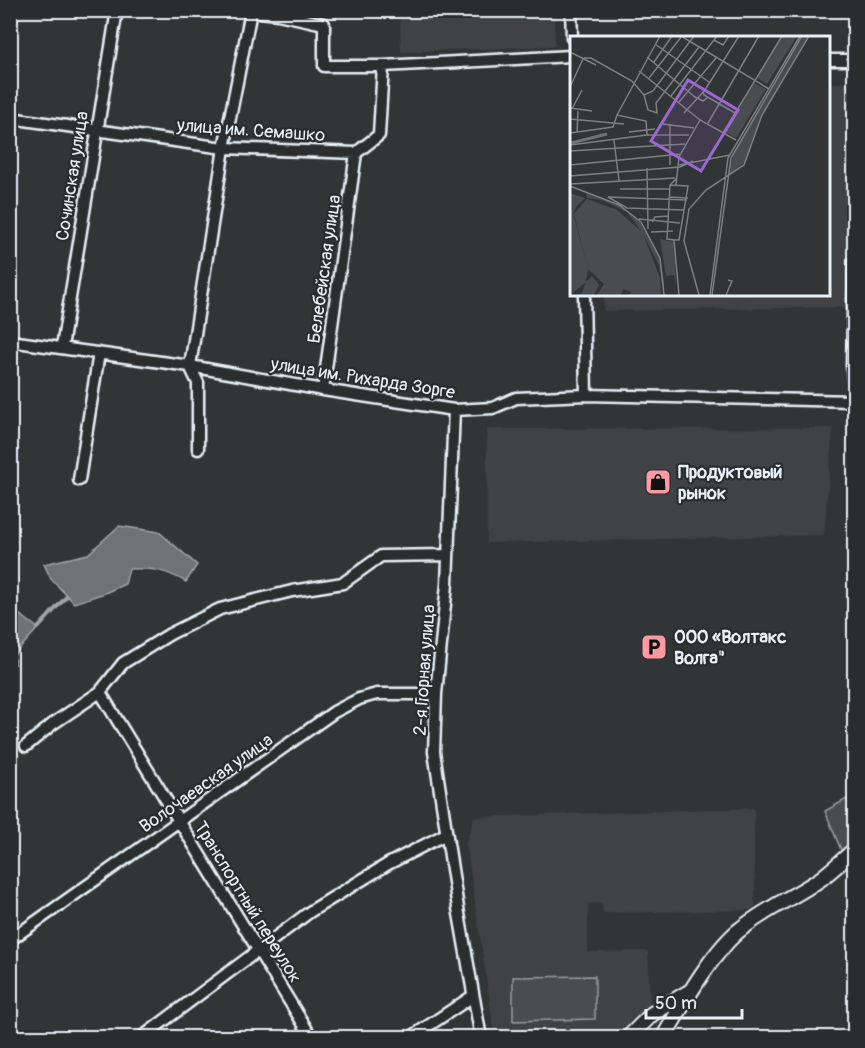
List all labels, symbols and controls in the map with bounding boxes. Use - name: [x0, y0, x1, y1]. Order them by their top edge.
- inset map: [570, 36, 829, 296]
- street label: Сочинская улица: [51, 110, 94, 242]
- street label: улица им. Семашко: [175, 114, 326, 147]
- street label: Белебейская улица: [303, 193, 346, 345]
- street label: улица им. Рихарда Зорге: [268, 352, 457, 404]
- place label: Продуктовый рынок: [678, 461, 783, 505]
- shop icon: Продуктовый рынок: [643, 467, 673, 497]
- street label: 2-я Горная улица: [408, 604, 441, 736]
- place label: ООО «Волтакс Волга": [674, 626, 786, 670]
- parking icon: ООО «Волтакс Волга": [639, 632, 669, 662]
- street label: Волочаевская улица: [135, 729, 278, 838]
- street label: Транспортный переулок: [189, 817, 307, 987]
- scale bar: [646, 982, 742, 1020]
- text: 50 m: [655, 992, 697, 1015]

